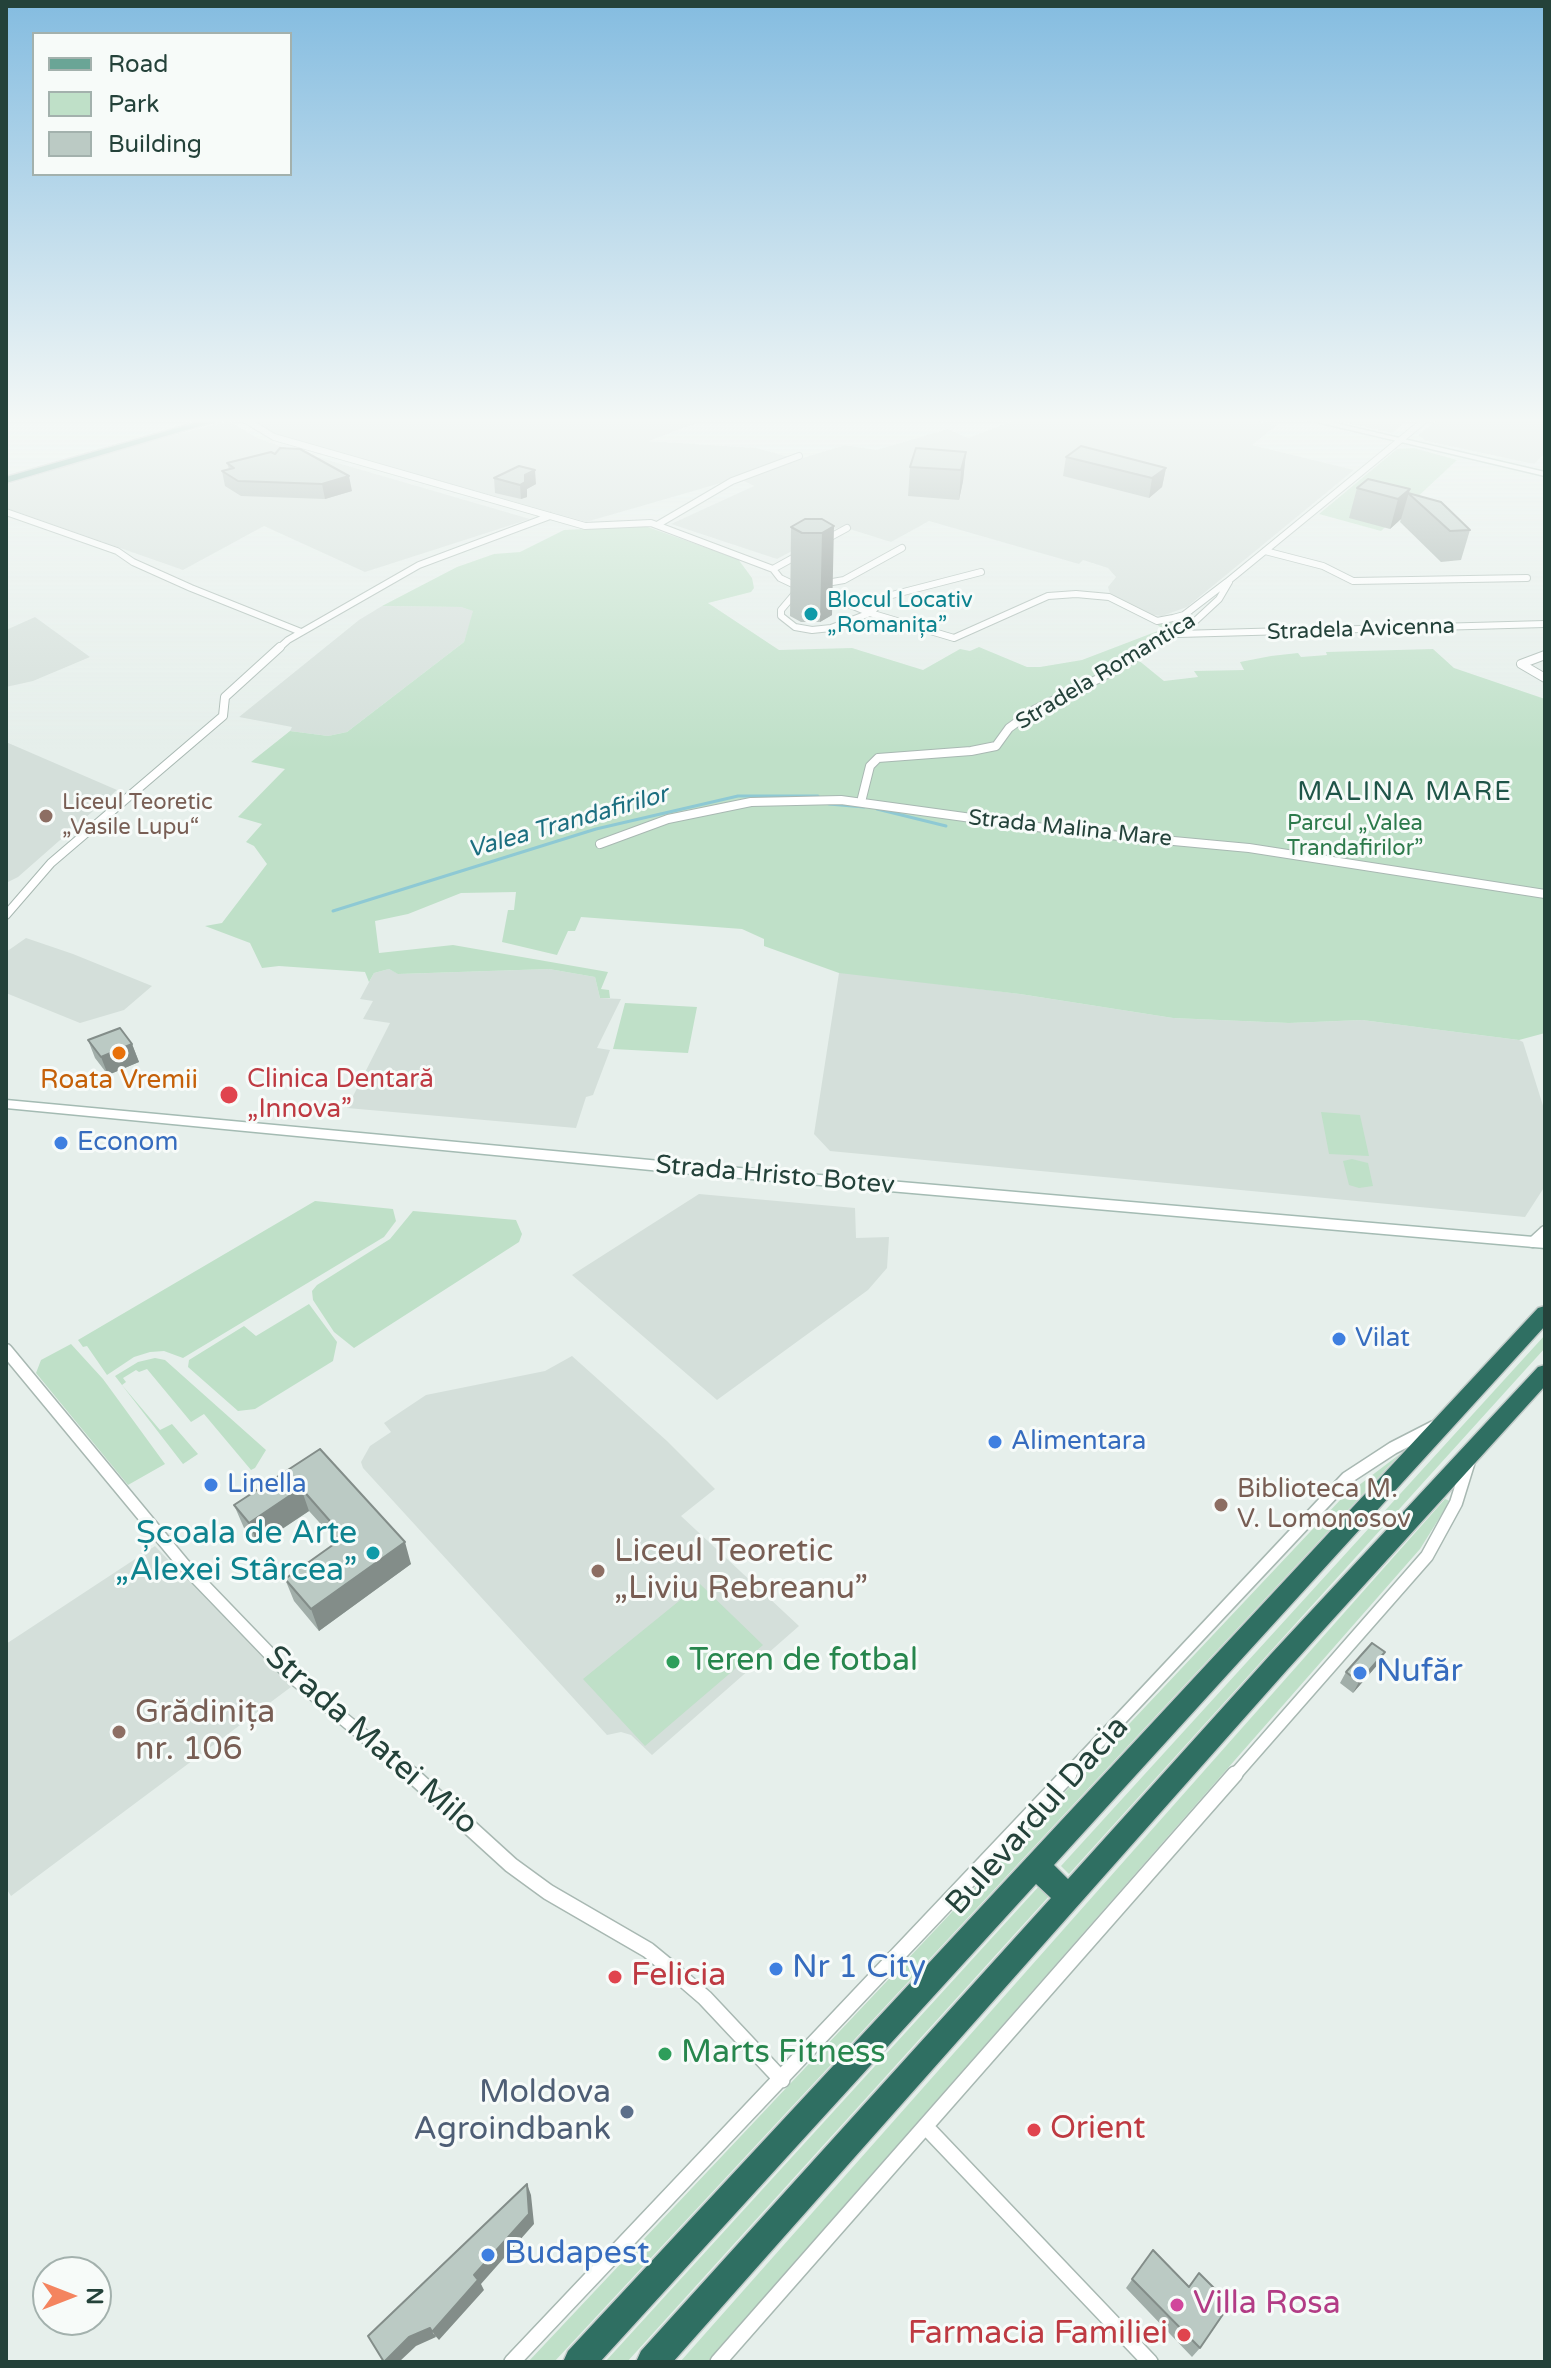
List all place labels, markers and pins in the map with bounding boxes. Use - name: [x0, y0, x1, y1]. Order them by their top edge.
- place label: Blocul Locativ „Romanița”: [827, 588, 973, 640]
- marker: Blocul Locativ „Romanița”: [802, 605, 820, 623]
- place label: Liceul Teoretic „Vasile Lupu“: [62, 790, 213, 842]
- marker: Liceul Teoretic „Vasile Lupu“: [37, 807, 55, 825]
- marker: Roata Vremii: [110, 1044, 128, 1062]
- place label: Clinica Dentară „Innova”: [247, 1064, 434, 1126]
- place label: Roata Vremii: [40, 1065, 198, 1097]
- marker: Clinica Dentară „Innova”: [218, 1084, 240, 1106]
- place label: Econom: [77, 1127, 178, 1159]
- marker: Econom: [52, 1134, 70, 1152]
- place label: Vilat: [1355, 1323, 1410, 1355]
- marker: Vilat: [1330, 1330, 1348, 1348]
- place label: Alimentara: [1011, 1426, 1146, 1458]
- marker: Alimentara: [986, 1433, 1004, 1451]
- place label: Linella: [227, 1469, 307, 1501]
- place label: Biblioteca M. V. Lomonosov: [1237, 1474, 1411, 1536]
- marker: Linella: [202, 1476, 220, 1494]
- marker: Biblioteca M. V. Lomonosov: [1212, 1496, 1230, 1514]
- place label: Școala de Arte „Alexei Stârcea”: [115, 1516, 357, 1591]
- place label: Liceul Teoretic „Liviu Rebreanu”: [614, 1534, 868, 1609]
- marker: Școala de Arte „Alexei Stârcea”: [364, 1544, 382, 1562]
- marker: Liceul Teoretic „Liviu Rebreanu”: [589, 1562, 607, 1580]
- place label: Teren de fotbal: [689, 1643, 918, 1681]
- marker: Teren de fotbal: [664, 1653, 682, 1671]
- place label: Nufăr: [1376, 1654, 1463, 1692]
- marker: Nufăr: [1351, 1664, 1369, 1682]
- place label: Grădinița nr. 106: [135, 1695, 275, 1770]
- marker: Grădinița nr. 106: [110, 1723, 128, 1741]
- place label: Nr 1 City: [792, 1950, 926, 1988]
- place label: Felicia: [631, 1958, 726, 1996]
- marker: Nr 1 City: [767, 1960, 785, 1978]
- marker: Felicia: [606, 1968, 624, 1986]
- place label: Marts Fitness: [681, 2035, 886, 2073]
- marker: Marts Fitness: [656, 2045, 674, 2063]
- place label: Moldova Agroindbank: [413, 2075, 611, 2150]
- marker: Moldova Agroindbank: [618, 2103, 636, 2121]
- place label: Orient: [1050, 2111, 1145, 2149]
- marker: Orient: [1025, 2121, 1043, 2139]
- place label: Budapest: [504, 2236, 649, 2274]
- marker: Budapest: [479, 2246, 497, 2264]
- place label: Villa Rosa: [1193, 2286, 1341, 2324]
- marker: Villa Rosa: [1168, 2296, 1186, 2314]
- place label: Farmacia Familiei: [908, 2316, 1168, 2354]
- marker: Farmacia Familiei: [1175, 2326, 1193, 2344]

